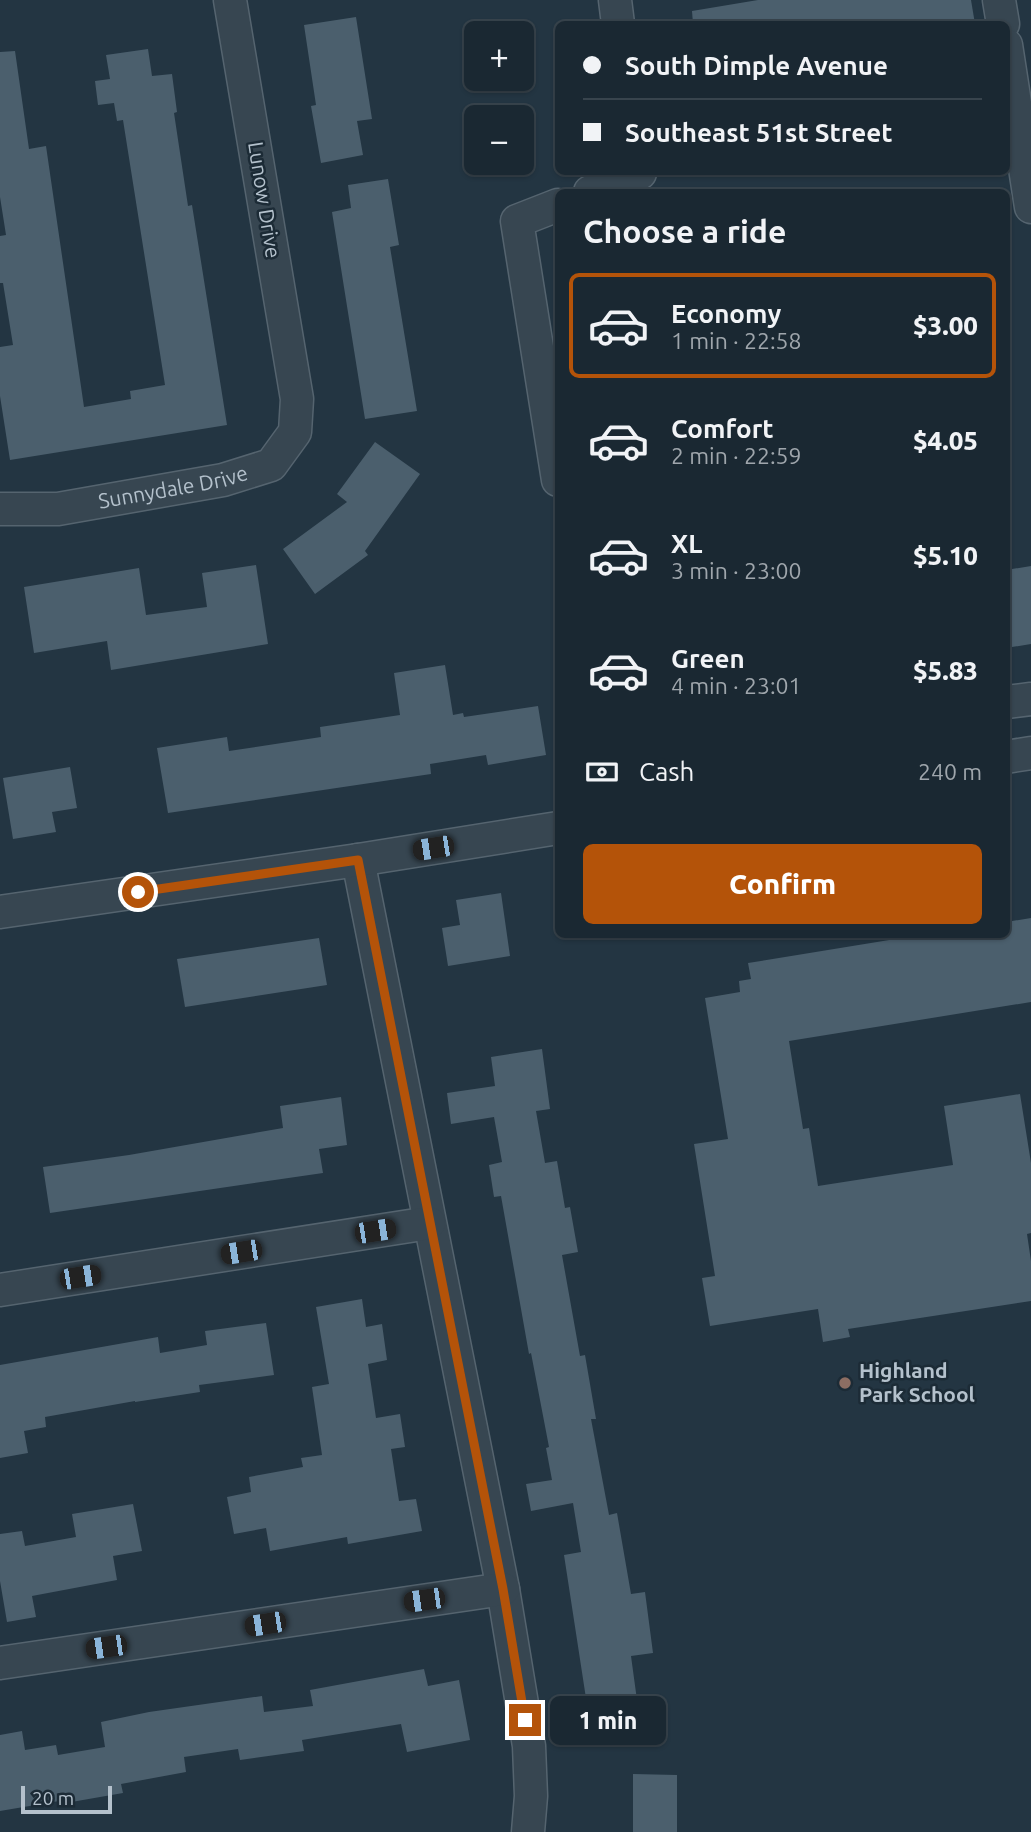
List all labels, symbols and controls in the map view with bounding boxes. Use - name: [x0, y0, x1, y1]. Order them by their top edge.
- map controls: [464, 21, 534, 175]
- button: +: [464, 21, 534, 91]
- text: South Dimple Avenue: [625, 51, 888, 80]
- button: −: [464, 105, 534, 175]
- text: Southeast 51st Street: [625, 118, 892, 147]
- street label: Lunow Drive: [244, 140, 286, 260]
- text: Choose a ride: [583, 213, 786, 249]
- icon: car: [587, 294, 650, 357]
- text: Economy: [671, 299, 781, 328]
- text: $3.00: [913, 311, 978, 340]
- text: 1 min · 22:58: [671, 328, 802, 353]
- icon: car: [587, 409, 650, 472]
- text: Comfort: [671, 414, 774, 443]
- text: $4.05: [913, 426, 978, 455]
- text: 2 min · 22:59: [671, 443, 802, 468]
- street label: Sunnydale Drive: [96, 460, 250, 513]
- icon: car: [587, 524, 650, 587]
- text: XL: [671, 529, 702, 558]
- text: $5.10: [913, 541, 978, 570]
- text: 3 min · 23:00: [671, 558, 802, 583]
- icon: car: [587, 639, 650, 702]
- text: Green: [671, 644, 745, 673]
- text: $5.83: [913, 656, 978, 685]
- text: 4 min · 23:01: [671, 673, 802, 698]
- icon: cash: [583, 753, 621, 791]
- text: Cash: [639, 757, 694, 786]
- text: 240 m: [918, 759, 982, 784]
- car: [411, 834, 456, 862]
- button: Confirm: [583, 844, 982, 924]
- route start: [122, 876, 154, 908]
- car: [353, 1217, 398, 1245]
- car: [219, 1238, 264, 1266]
- car: [58, 1263, 103, 1291]
- place label: Highland Park School: [859, 1358, 975, 1406]
- marker: Highland Park School: [837, 1375, 853, 1391]
- car: [402, 1587, 447, 1613]
- car: [243, 1610, 288, 1638]
- car: [84, 1634, 129, 1660]
- callout: 1 min: [550, 1696, 665, 1744]
- route end: [509, 1704, 541, 1736]
- text: 1 min: [579, 1708, 637, 1733]
- scale bar: [21, 1783, 112, 1815]
- text: 20 m: [32, 1787, 74, 1809]

